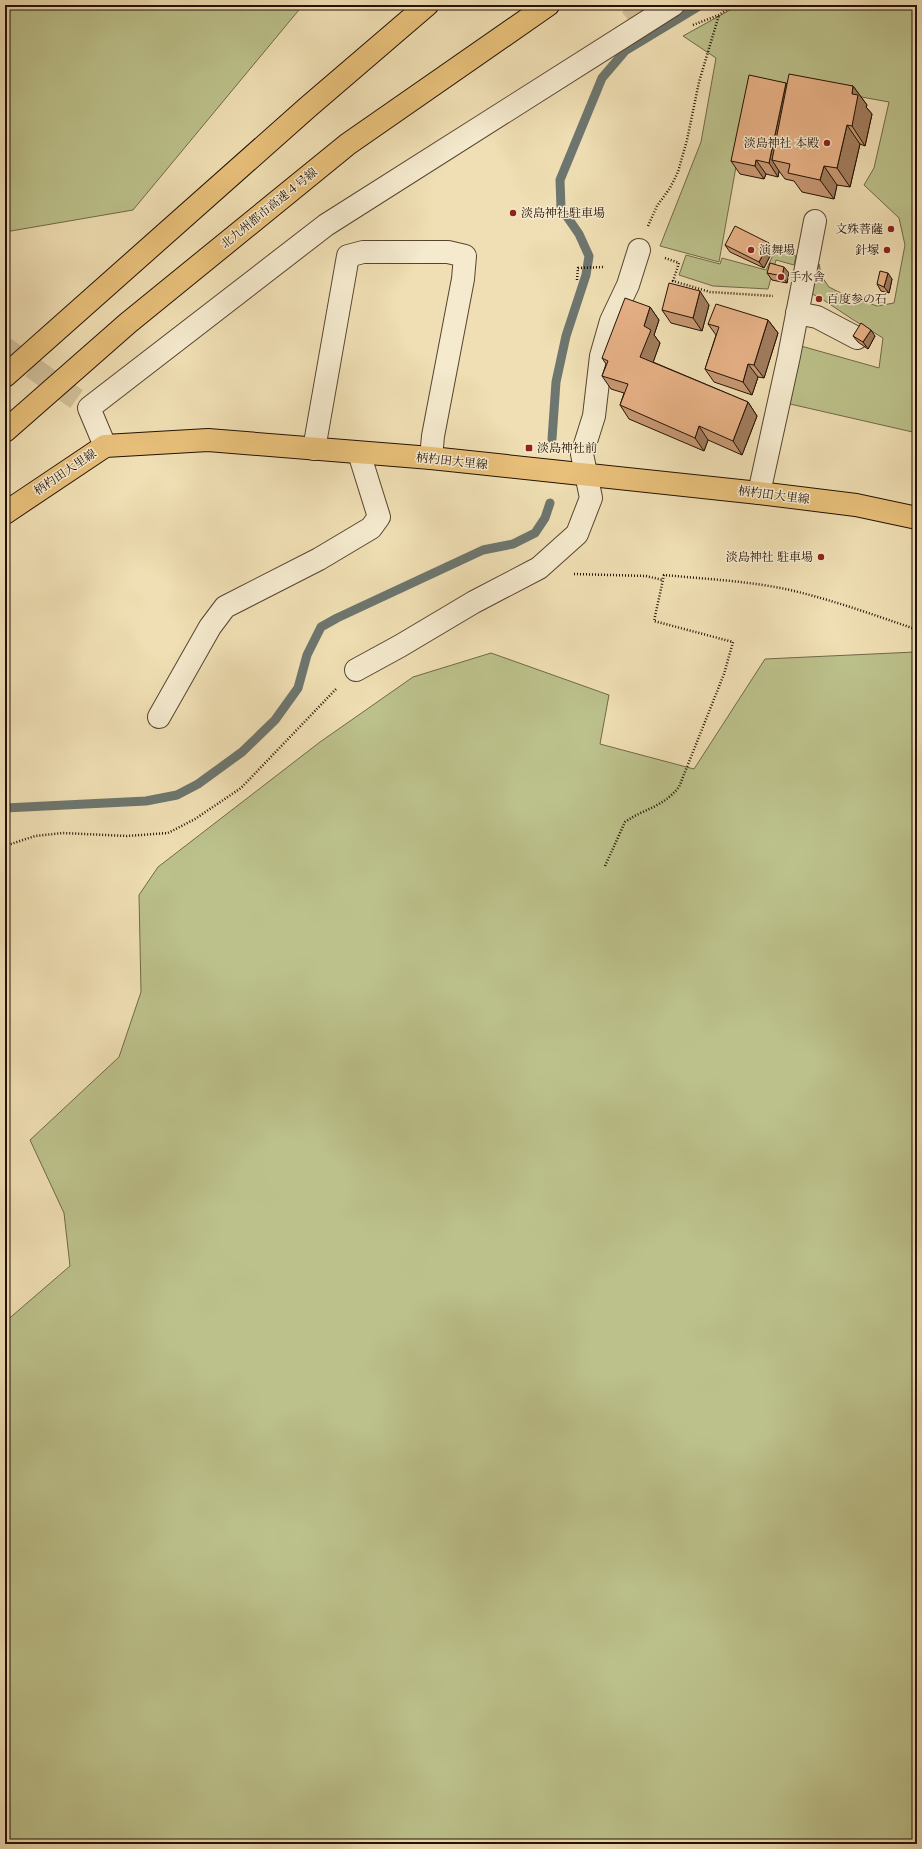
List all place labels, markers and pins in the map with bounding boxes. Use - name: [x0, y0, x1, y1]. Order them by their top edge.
- place label: 淡島神社 本殿: [744, 135, 819, 151]
- marker: 淡島神社 本殿: [822, 138, 832, 148]
- place label: 淡島神社駐車場: [521, 205, 605, 221]
- marker: 淡島神社駐車場: [508, 208, 518, 218]
- place label: 文殊菩薩: [835, 221, 883, 237]
- marker: 文殊菩薩: [886, 224, 896, 234]
- place label: 演舞場: [759, 242, 795, 258]
- place label: 針塚: [855, 242, 879, 258]
- marker: 演舞場: [746, 245, 756, 255]
- marker: 針塚: [882, 245, 892, 255]
- place label: 手水舎: [789, 269, 825, 285]
- marker: 手水舎: [776, 272, 786, 282]
- place label: 百度参の石: [827, 291, 887, 307]
- marker: 百度参の石: [814, 294, 824, 304]
- place label: 淡島神社前: [537, 440, 597, 456]
- marker: 淡島神社前: [524, 443, 534, 453]
- place label: 淡島神社 駐車場: [726, 549, 813, 565]
- marker: 淡島神社 駐車場: [816, 552, 826, 562]

